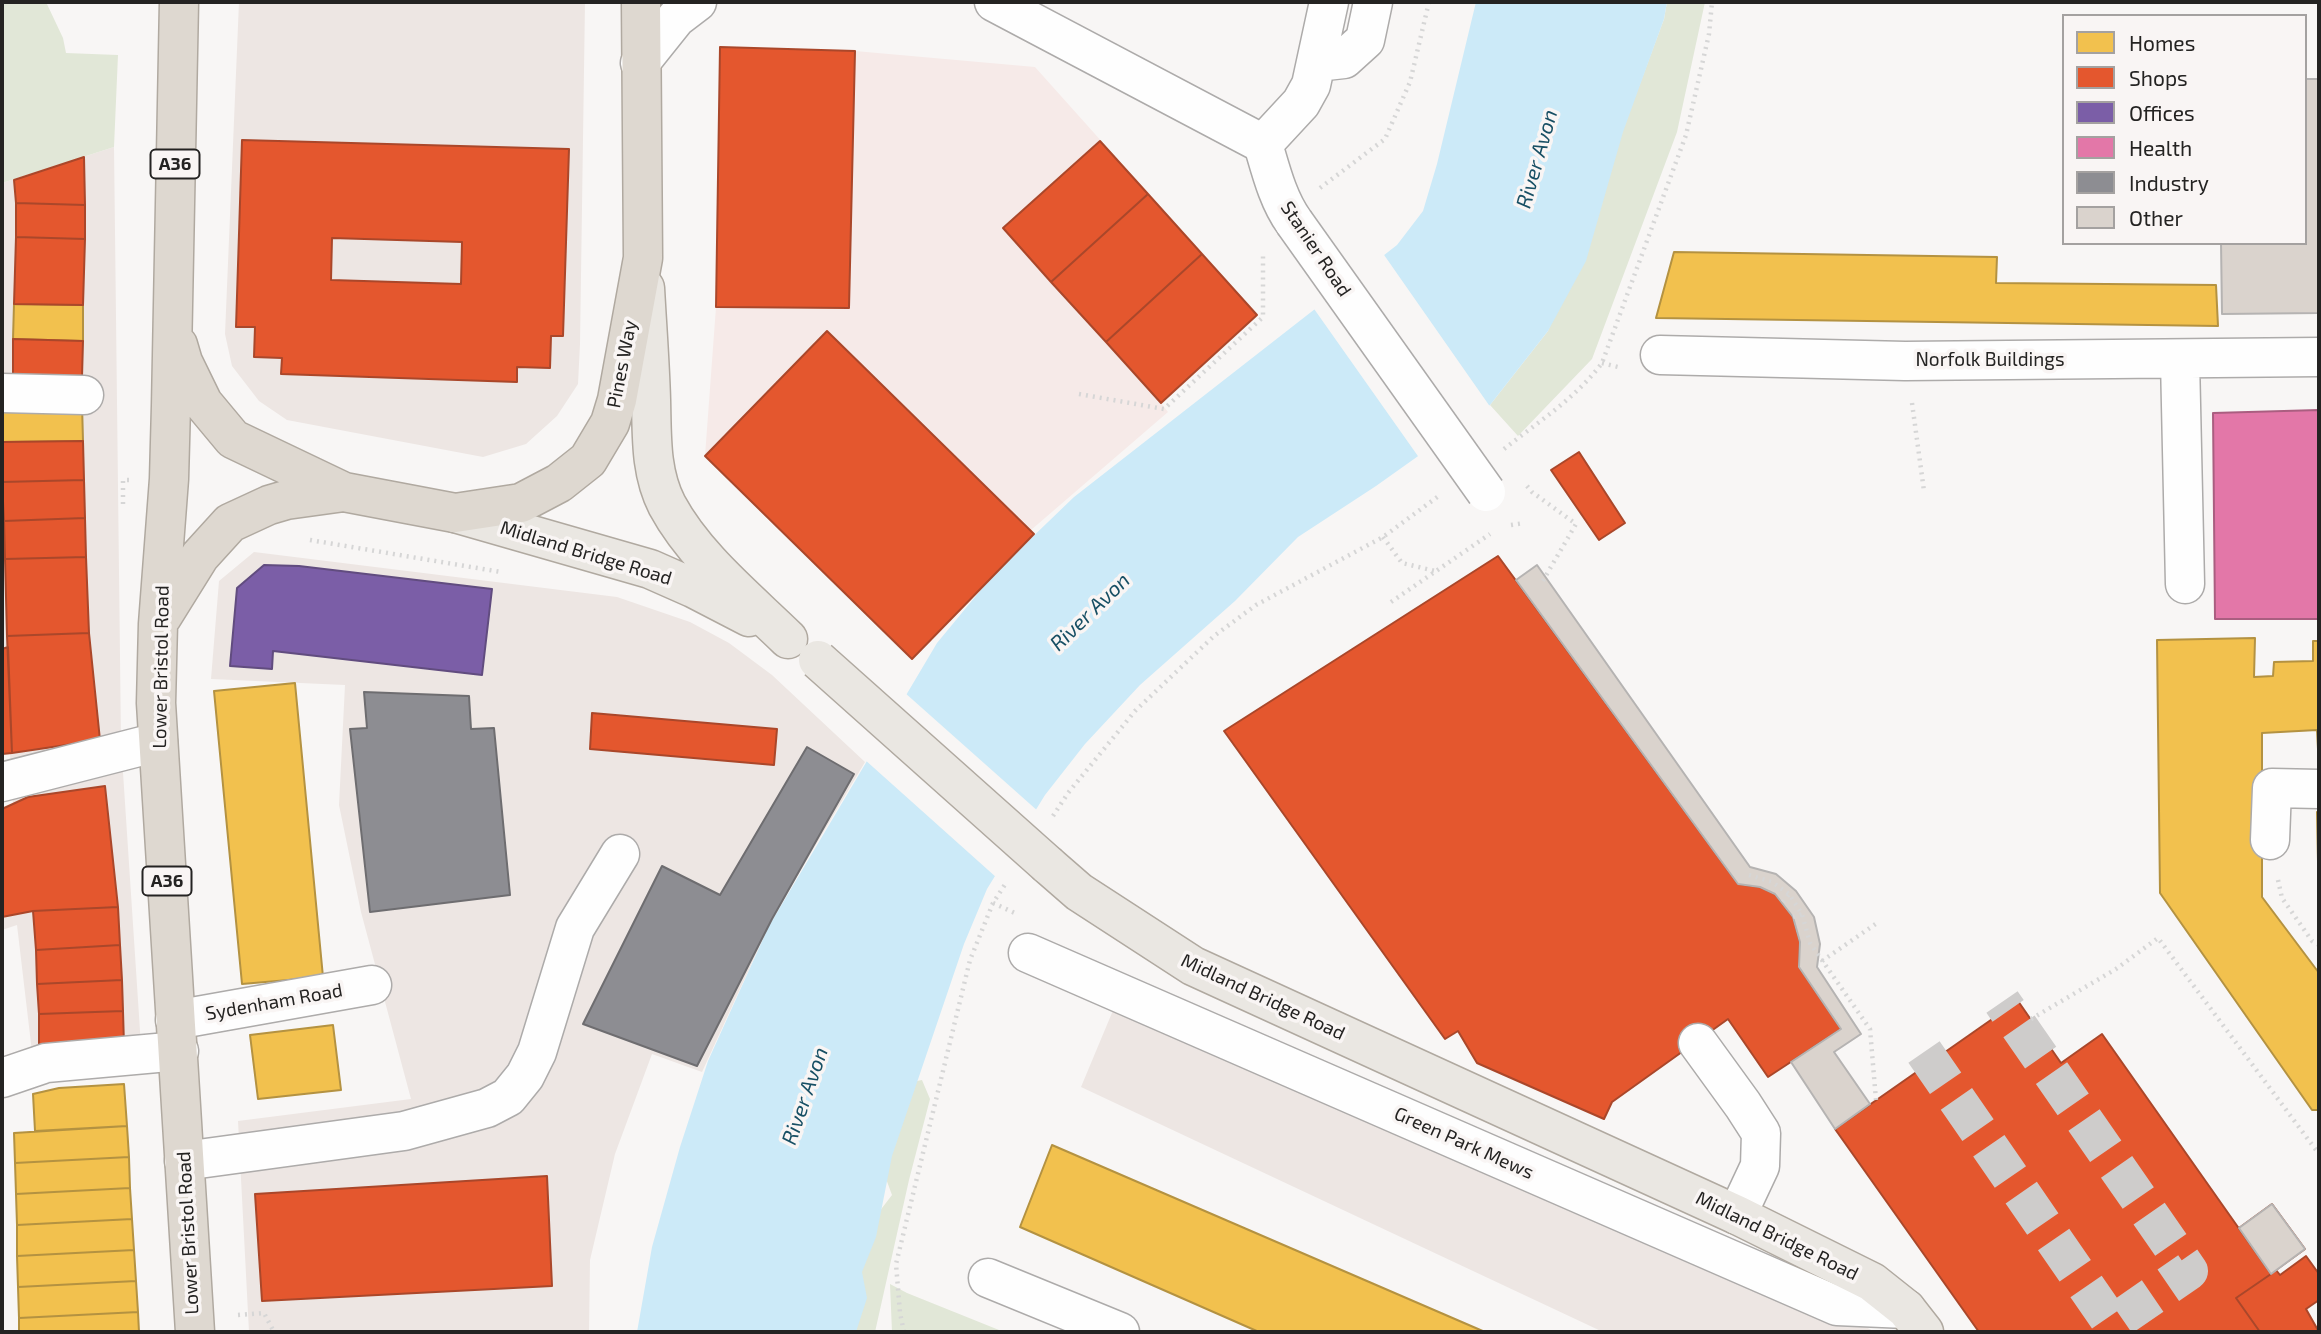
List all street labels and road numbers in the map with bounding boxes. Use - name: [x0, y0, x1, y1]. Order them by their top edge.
- road number: A36: [150, 149, 200, 178]
- street label: Stanier Road: [1276, 197, 1356, 301]
- street label: Pines Way: [602, 318, 642, 410]
- street label: Norfolk Buildings: [1915, 349, 2065, 371]
- street label: Midland Bridge Road: [497, 516, 675, 590]
- street label: Lower Bristol Road: [148, 585, 174, 749]
- road number: A36: [142, 866, 192, 896]
- street label: Midland Bridge Road: [1177, 949, 1349, 1045]
- street label: Sydenham Road: [204, 979, 344, 1025]
- street label: Green Park Mews: [1391, 1102, 1537, 1184]
- street label: Lower Bristol Road: [172, 1151, 204, 1315]
- street label: Midland Bridge Road: [1692, 1187, 1862, 1285]

